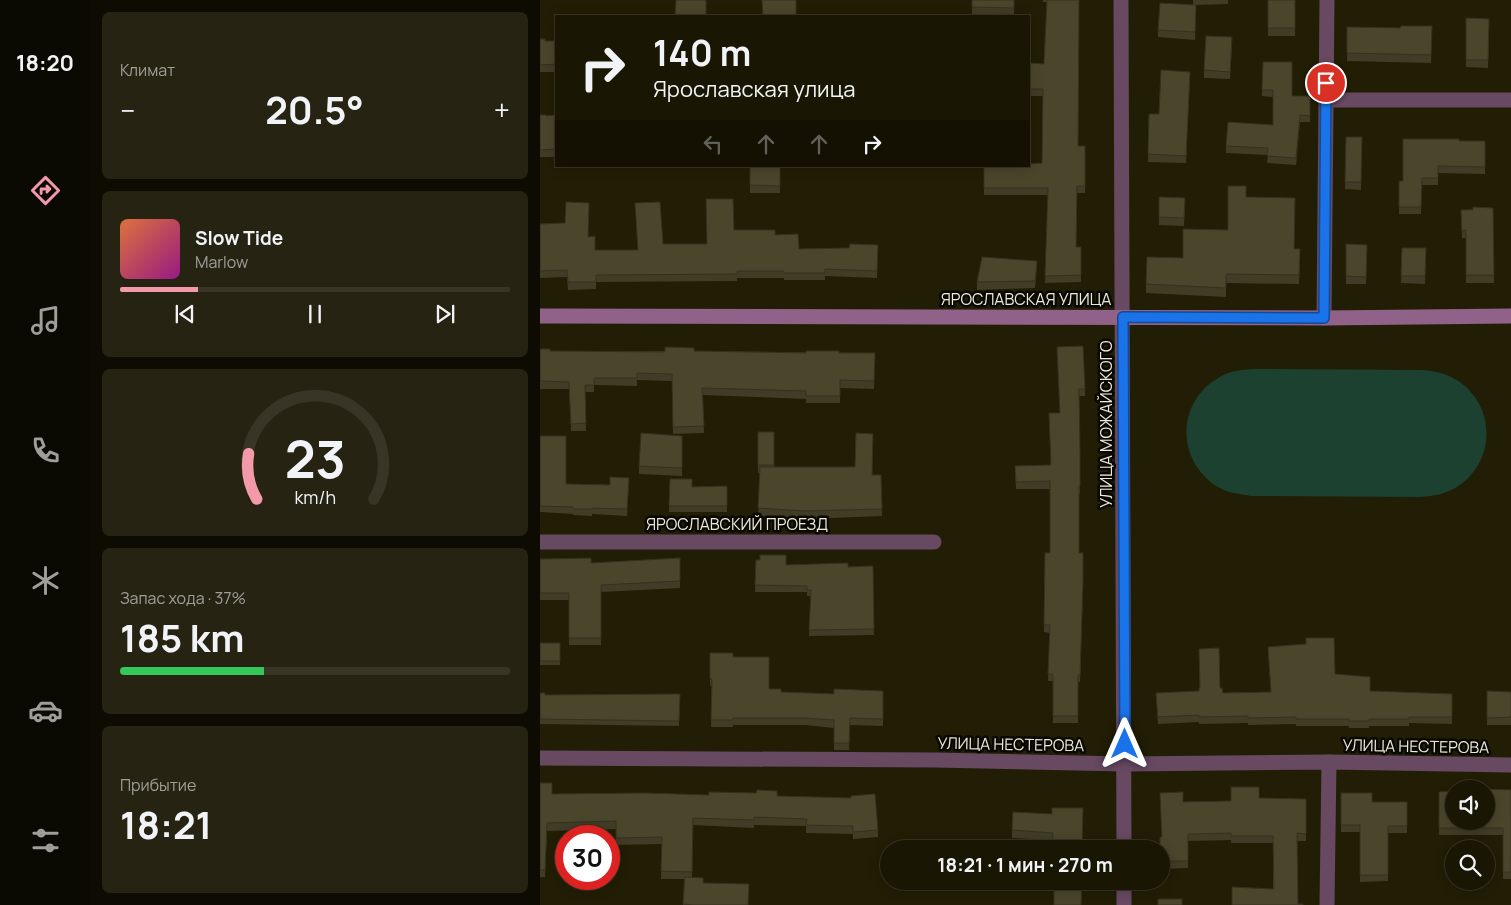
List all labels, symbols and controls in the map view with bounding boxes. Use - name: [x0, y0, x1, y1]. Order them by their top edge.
- text: 140 m: [653, 29, 751, 77]
- icon: right: [570, 35, 635, 100]
- text: 18:20: [16, 48, 74, 78]
- text: Климат: [120, 59, 175, 81]
- pin: [1305, 62, 1347, 104]
- icon: arrive: [1312, 69, 1340, 97]
- text: Ярославская улица: [653, 74, 855, 104]
- text: 20.5°: [265, 83, 364, 135]
- text: −: [120, 91, 135, 129]
- text: +: [494, 91, 510, 129]
- icon: left: [699, 130, 727, 158]
- icon: ahead: [752, 130, 780, 158]
- icon: ahead: [805, 130, 833, 158]
- icon: right: [858, 130, 886, 158]
- icon: directions: [28, 173, 63, 208]
- text: Slow Tide: [195, 225, 283, 251]
- text: Marlow: [195, 251, 248, 273]
- street label: ЯРОСЛАВСКАЯ УЛИЦА: [941, 288, 1111, 310]
- icon: previous: [171, 300, 199, 328]
- icon: pause: [301, 300, 329, 328]
- icon: next: [431, 300, 459, 328]
- icon: music: [28, 303, 63, 338]
- street label: УЛИЦА МОЖАЙСКОГО: [1095, 340, 1117, 508]
- text: 23: [284, 423, 346, 494]
- icon: phone: [28, 433, 63, 468]
- text: km/h: [294, 485, 336, 509]
- street label: ЯРОСЛАВСКИЙ ПРОЕЗД: [646, 513, 828, 535]
- icon: climate: [28, 563, 63, 598]
- text: Запас хода · 37%: [120, 587, 246, 609]
- text: 185 km: [120, 611, 244, 663]
- icon: car: [28, 693, 63, 728]
- position arrow: [1098, 717, 1150, 769]
- street label: УЛИЦА НЕСТЕРОВА: [937, 732, 1085, 756]
- street label: УЛИЦА НЕСТЕРОВА: [1342, 734, 1490, 758]
- text: Прибытие: [120, 774, 196, 796]
- map controls: [1445, 780, 1495, 890]
- button: sound: [1445, 780, 1495, 830]
- text: 18:21: [120, 798, 212, 850]
- icon: filters: [28, 823, 63, 858]
- speed limit sign: 30: [555, 825, 620, 890]
- button: search: [1445, 840, 1495, 890]
- text: 18:21 · 1 мин · 270 m: [937, 852, 1113, 878]

